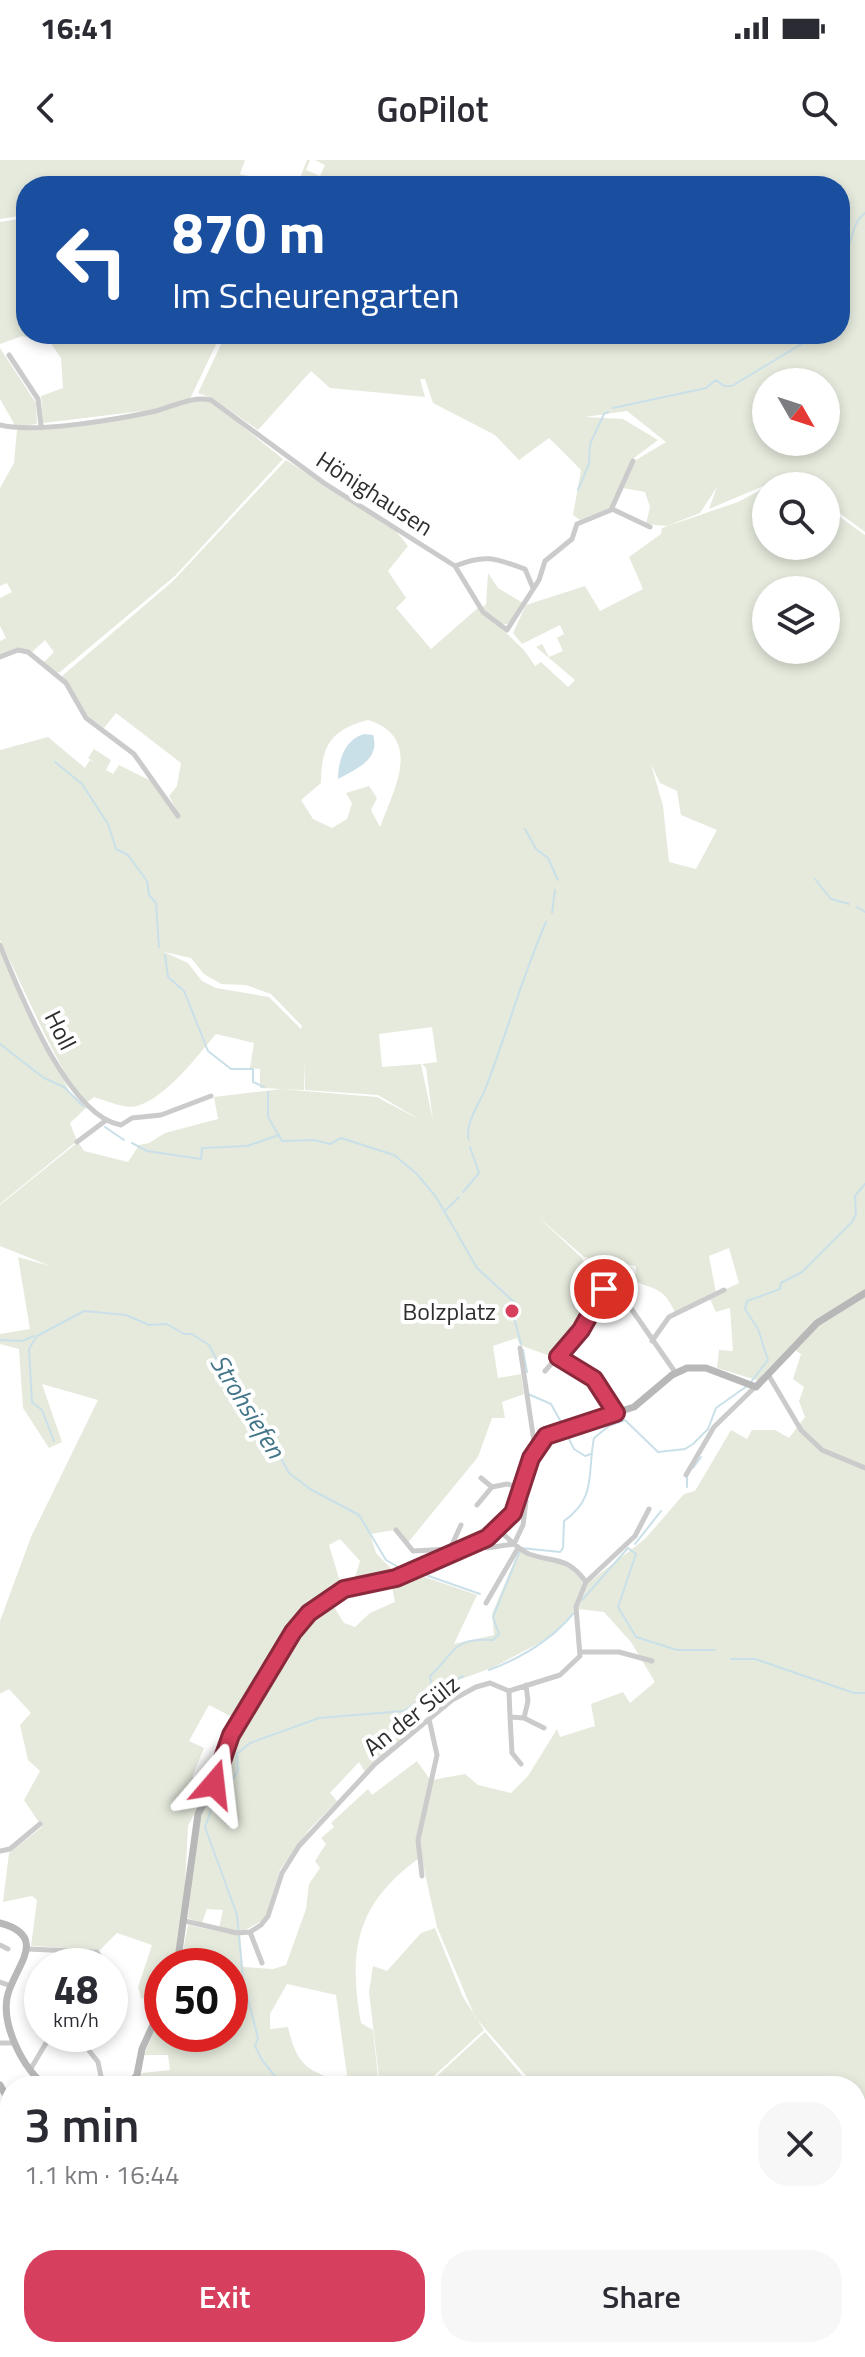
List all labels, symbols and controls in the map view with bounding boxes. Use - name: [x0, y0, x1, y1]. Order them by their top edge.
- text: 16:41: [40, 5, 115, 51]
- text: GoPilot: [377, 81, 488, 136]
- icon: back: [24, 86, 68, 130]
- icon: search: [797, 86, 841, 130]
- text: 870 m: [172, 190, 325, 275]
- icon: left: [40, 208, 144, 312]
- text: Im Scheurengarten: [172, 267, 459, 322]
- north arrow: [752, 368, 840, 456]
- map controls: [752, 368, 840, 664]
- street label: Hönighausen: [309, 442, 441, 544]
- button: search: [752, 472, 840, 560]
- button: layers: [752, 576, 840, 664]
- street label: Holl: [36, 1004, 86, 1056]
- pin: [570, 1255, 638, 1323]
- icon: arrive: [582, 1267, 626, 1311]
- place label: Bolzplatz: [403, 1293, 496, 1329]
- marker: Bolzplatz: [503, 1302, 521, 1320]
- water label: Strohsiefen: [201, 1346, 296, 1466]
- street label: An der Sülz: [355, 1666, 467, 1764]
- position arrow: [172, 1742, 256, 1826]
- speed limit sign: 50: [144, 1948, 248, 2052]
- text: 48: [54, 1959, 98, 2020]
- text: km/h: [53, 2004, 99, 2035]
- text: 3 min: [24, 2088, 139, 2161]
- button: close: [758, 2102, 842, 2186]
- text: 1.1 km · 16:44: [24, 2155, 180, 2194]
- button: Exit: [24, 2250, 425, 2342]
- button: Share: [441, 2250, 842, 2342]

